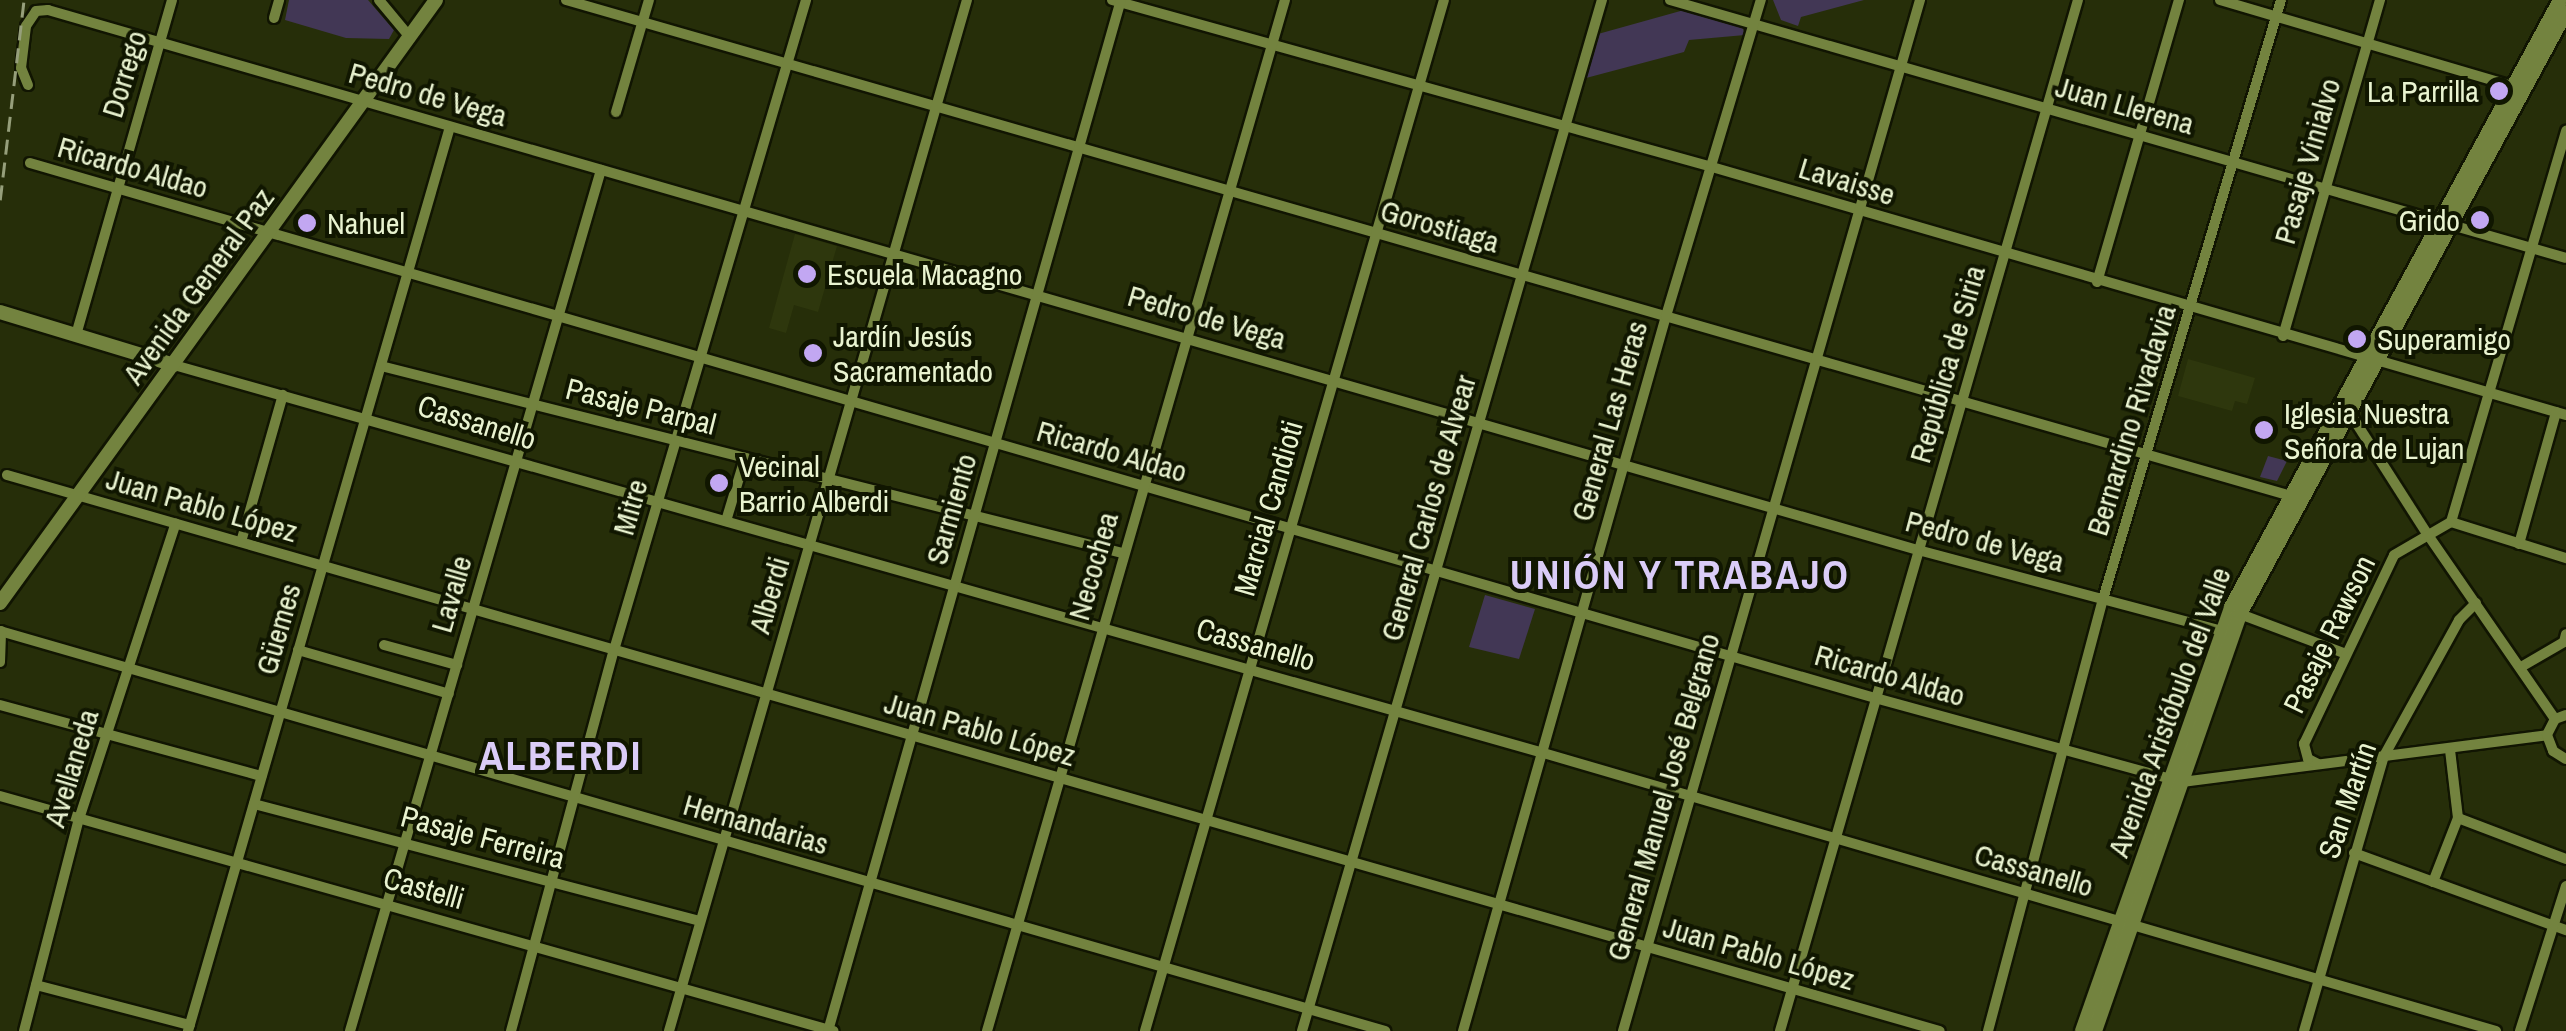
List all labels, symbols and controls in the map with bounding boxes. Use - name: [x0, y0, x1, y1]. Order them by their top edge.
- street label: Dorrego: [94, 26, 154, 122]
- street label: Pedro de Vega: [345, 54, 511, 134]
- street label: Juan Llerena: [2052, 68, 2198, 142]
- place label: La Parrilla: [2367, 73, 2479, 109]
- street label: Pasaje Vinialvo: [2266, 74, 2348, 248]
- marker: La Parrilla: [2488, 80, 2510, 102]
- street label: Ricardo Aldao: [53, 128, 213, 206]
- street label: Lavaisse: [1795, 149, 1899, 213]
- street label: Avenida General Paz: [115, 181, 281, 391]
- street label: Gorostiaga: [1377, 192, 1503, 260]
- place label: Grido: [2398, 202, 2460, 238]
- place label: Nahuel: [327, 205, 405, 241]
- marker: Grido: [2469, 209, 2491, 231]
- marker: Nahuel: [296, 212, 318, 234]
- place label: Escuela Macagno: [827, 256, 1023, 292]
- street label: República de Siria: [1902, 261, 1992, 467]
- marker: Escuela Macagno: [796, 263, 818, 285]
- street label: Pedro de Vega: [1124, 277, 1290, 357]
- street label: Bernardino Rivadavia: [2079, 300, 2183, 540]
- street label: General Las Heras: [1563, 317, 1655, 525]
- place label: Jardín Jesús Sacramentado: [833, 318, 993, 388]
- place label: Superamigo: [2377, 321, 2511, 357]
- marker: Superamigo: [2346, 328, 2368, 350]
- marker: Jardín Jesús Sacramentado: [802, 342, 824, 364]
- street label: Pasaje Parpal: [562, 370, 720, 442]
- street label: General Carlos de Alvear: [1373, 370, 1483, 646]
- street label: Cassanello: [414, 387, 540, 457]
- place label: Iglesia Nuestra Señora de Lujan: [2284, 395, 2465, 466]
- street label: Ricardo Aldao: [1032, 412, 1192, 490]
- street label: Marcial Candioti: [1226, 416, 1310, 600]
- marker: Iglesia Nuestra Señora de Lujan: [2253, 419, 2275, 441]
- place label: Vecinal Barrio Alberdi: [739, 448, 891, 518]
- street label: Sarmiento: [918, 449, 984, 569]
- street label: Juan Pablo López: [102, 461, 302, 549]
- marker: Vecinal Barrio Alberdi: [708, 472, 730, 494]
- street label: Mitre: [605, 475, 655, 539]
- street label: Pedro de Vega: [1902, 503, 2068, 579]
- street label: Necochea: [1060, 508, 1126, 624]
- street label: Pasaje Rawson: [2275, 549, 2383, 719]
- district label: UNIÓN Y TRABAJO: [1509, 551, 1851, 599]
- street label: Lavalle: [423, 552, 479, 636]
- street label: Alberdi: [741, 553, 797, 637]
- street label: Avenida Aristóbulo del Valle: [2100, 562, 2238, 862]
- street label: Güemes: [248, 579, 308, 679]
- street label: Cassanello: [1193, 610, 1319, 678]
- street label: General Manuel José Belgrano: [1599, 629, 1727, 965]
- street label: Ricardo Aldao: [1810, 636, 1970, 714]
- street label: Juan Pablo López: [880, 685, 1080, 773]
- street label: Avellaneda: [36, 705, 106, 831]
- district label: ALBERDI: [479, 732, 643, 780]
- street label: San Martín: [2310, 737, 2384, 863]
- street label: Hernandarias: [679, 786, 833, 862]
- street label: Pasaje Ferreira: [397, 798, 569, 876]
- street label: Cassanello: [1971, 836, 2097, 904]
- street label: Castelli: [380, 859, 468, 917]
- street label: Juan Pablo López: [1659, 909, 1859, 997]

